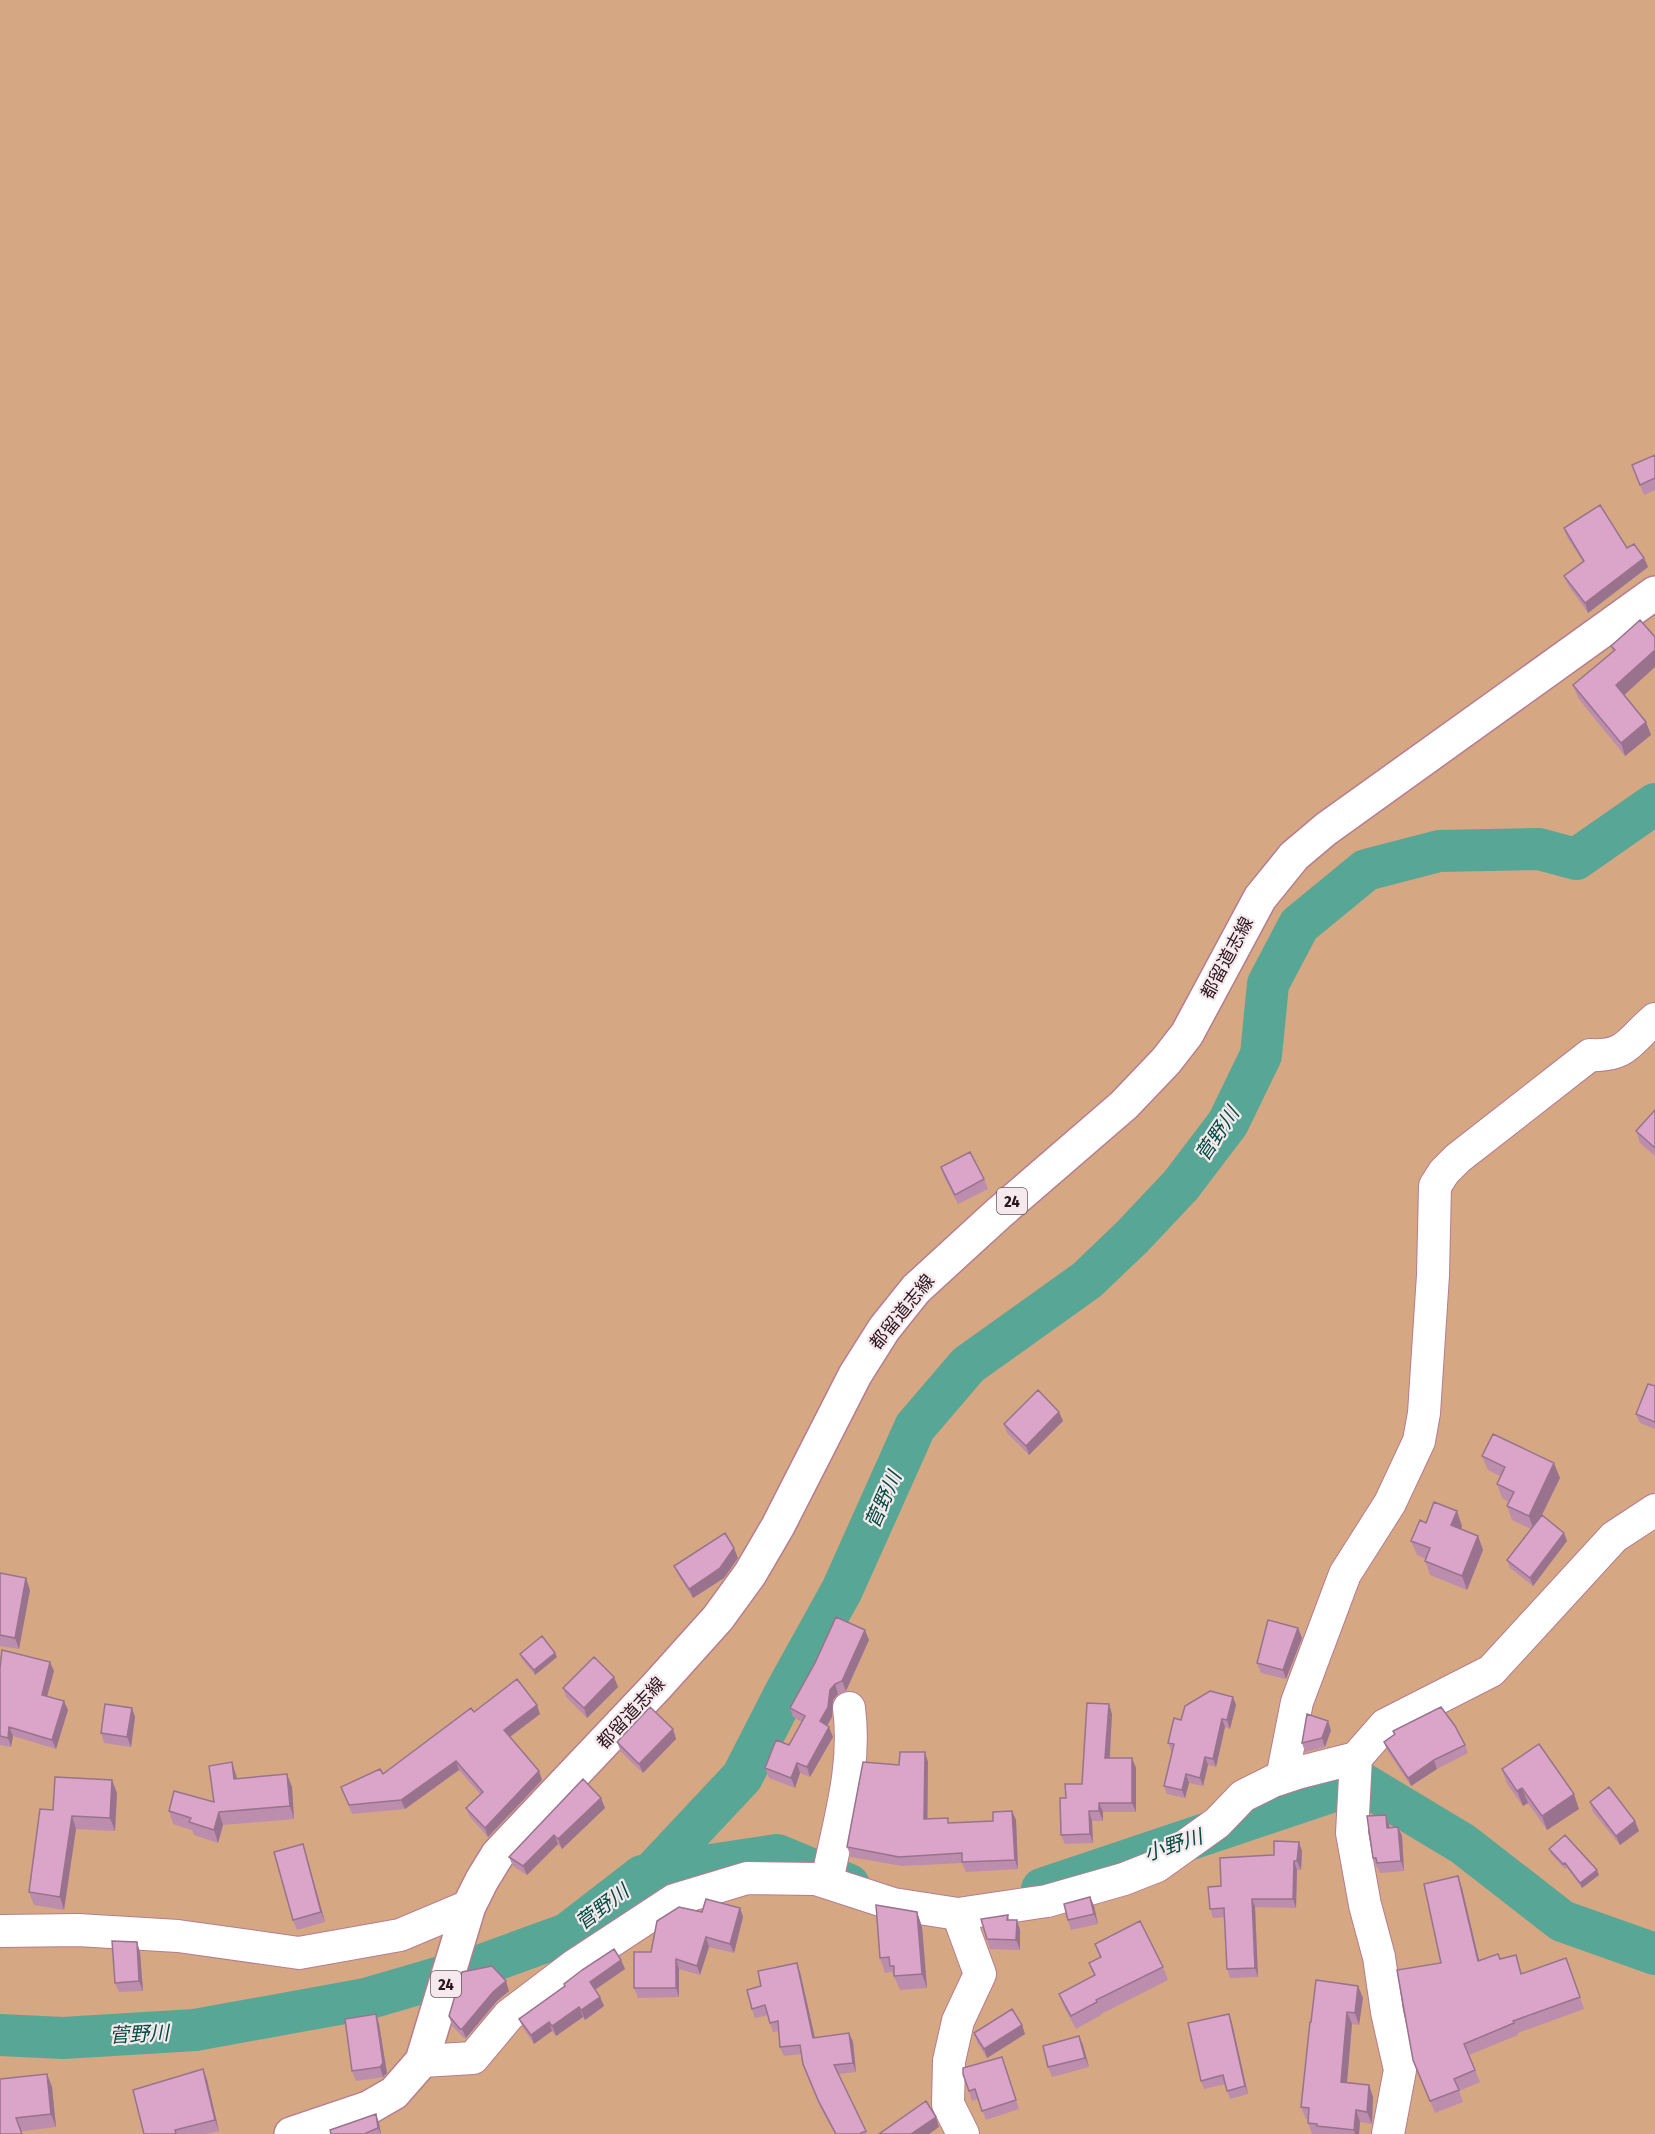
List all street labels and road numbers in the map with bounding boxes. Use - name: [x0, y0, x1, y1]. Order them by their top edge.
- street label: 都留道志線: [1196, 913, 1258, 1003]
- road number: 24: [997, 1188, 1027, 1214]
- street label: 都留道志線: [865, 1270, 939, 1354]
- street label: 都留道志線: [592, 1673, 670, 1753]
- road number: 24: [431, 1971, 461, 1997]

